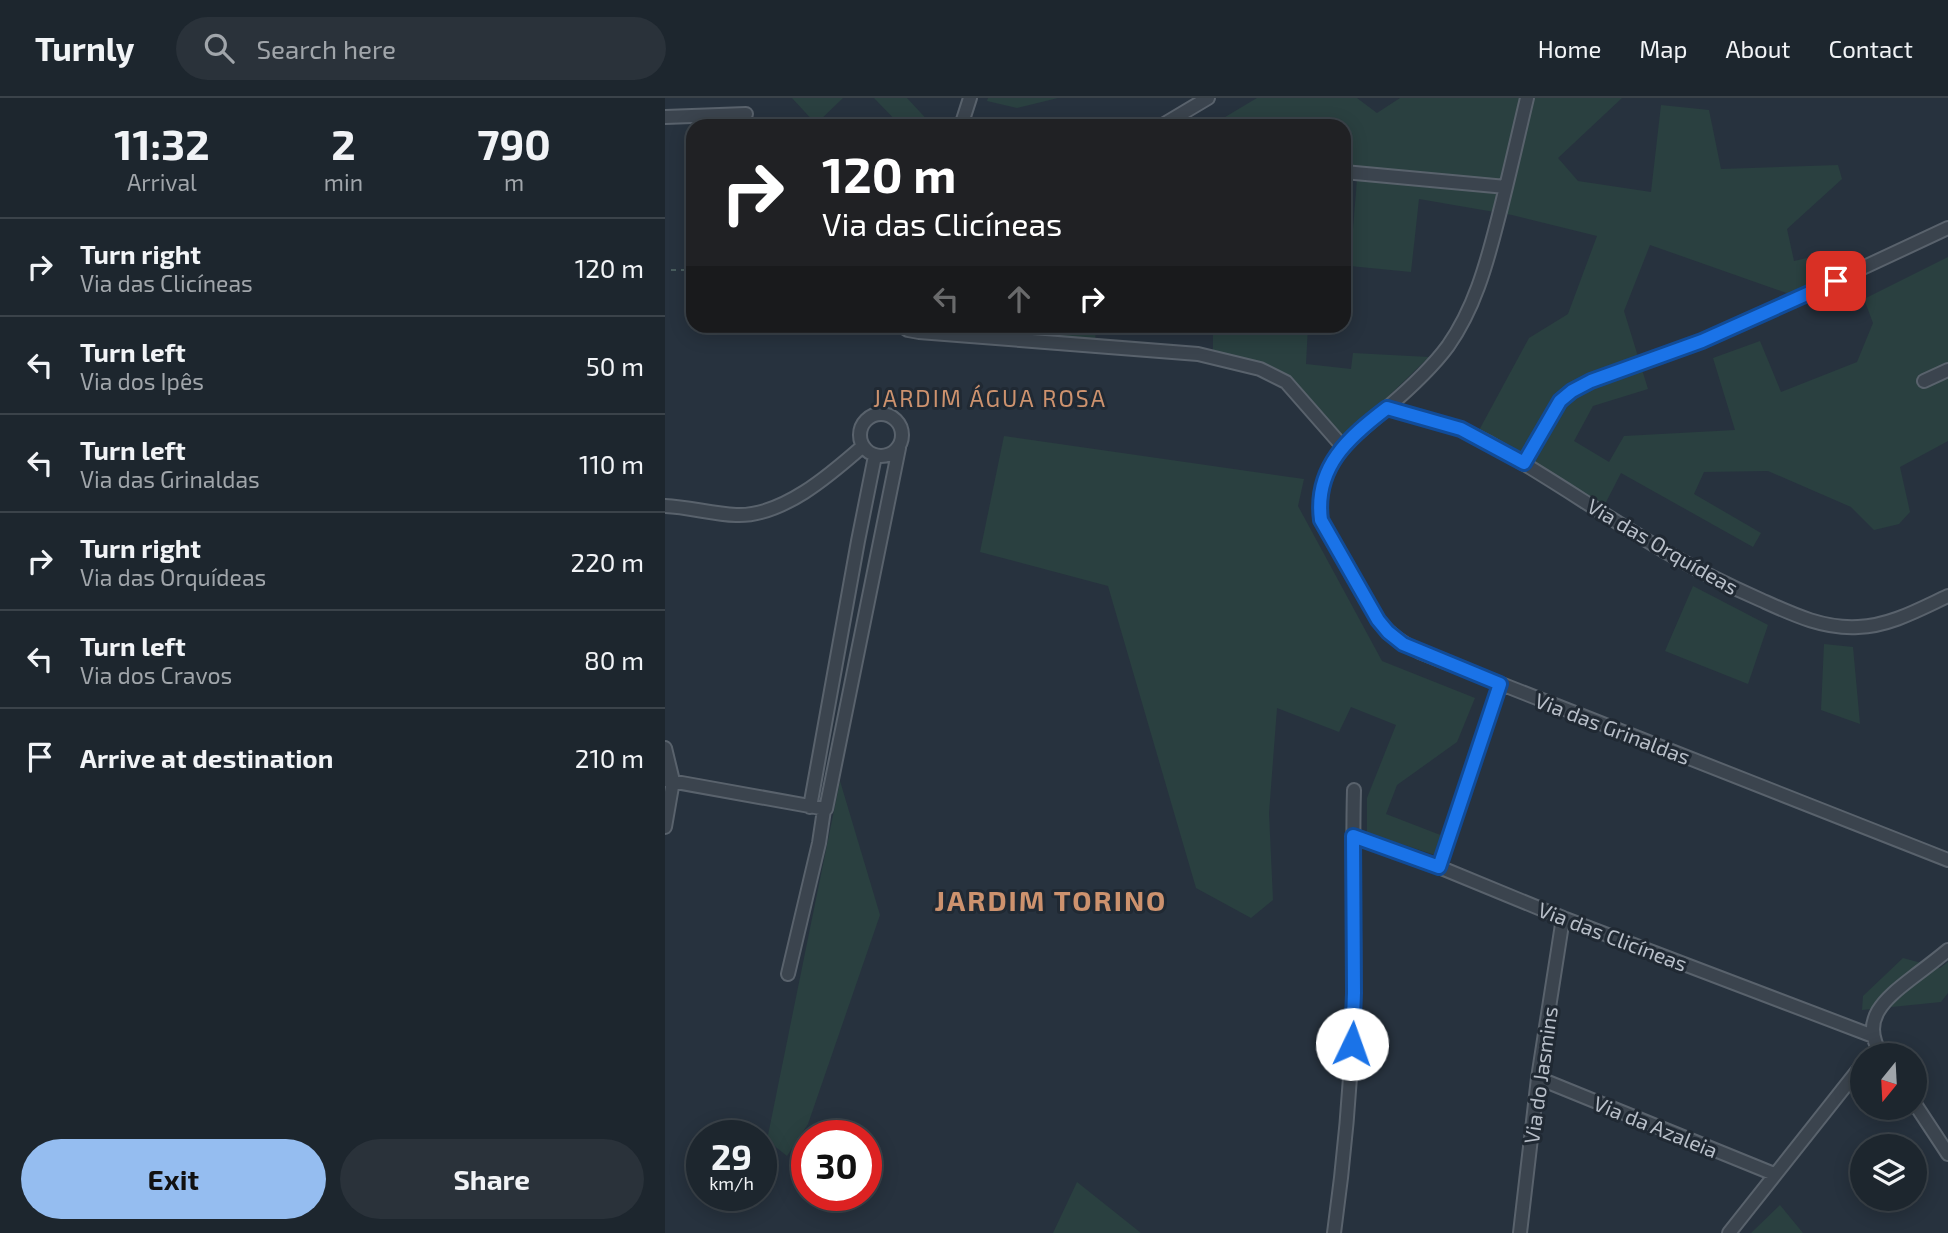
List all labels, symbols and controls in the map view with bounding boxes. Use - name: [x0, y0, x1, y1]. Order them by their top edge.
- search box: [176, 17, 666, 80]
- text: Turnly: [35, 28, 134, 68]
- icon: search: [200, 29, 238, 67]
- text: Search here: [256, 33, 396, 64]
- text: Home: [1538, 34, 1601, 63]
- text: Map: [1639, 34, 1687, 63]
- text: About: [1725, 34, 1791, 63]
- text: Contact: [1829, 34, 1913, 63]
- text: 11:32: [114, 118, 210, 168]
- text: 2: [331, 118, 356, 168]
- text: 790: [477, 118, 551, 168]
- text: 120 m: [822, 144, 956, 203]
- icon: right: [707, 147, 798, 238]
- text: Arrival: [127, 168, 197, 196]
- text: min: [324, 168, 363, 196]
- text: m: [504, 168, 524, 196]
- text: Via das Clicíneas: [822, 204, 1062, 242]
- text: Turn right: [80, 238, 201, 269]
- icon: right: [21, 248, 59, 286]
- pin: [1806, 251, 1866, 311]
- text: 120 m: [575, 252, 644, 283]
- icon: arrive: [1817, 262, 1855, 300]
- text: Via das Clicíneas: [80, 269, 253, 297]
- icon: left: [927, 280, 965, 318]
- icon: ahead: [1000, 280, 1038, 318]
- icon: right: [1073, 280, 1111, 318]
- text: Turn left: [80, 336, 186, 367]
- icon: left: [21, 346, 59, 384]
- text: 50 m: [586, 350, 644, 381]
- text: Via dos Ipês: [80, 367, 204, 395]
- district label: JARDIM ÁGUA ROSA: [873, 384, 1107, 412]
- text: Turn left: [80, 434, 186, 465]
- icon: left: [21, 444, 59, 482]
- text: 110 m: [579, 448, 644, 479]
- text: Via das Grinaldas: [80, 465, 260, 493]
- street label: Via das Orquídeas: [1583, 493, 1743, 599]
- text: Turn right: [80, 532, 201, 563]
- icon: right: [21, 542, 59, 580]
- text: 220 m: [571, 546, 644, 577]
- text: Via das Orquídeas: [80, 563, 266, 591]
- text: Turn left: [80, 630, 186, 661]
- icon: left: [21, 640, 59, 678]
- text: 80 m: [584, 644, 644, 675]
- text: Via dos Cravos: [80, 661, 232, 689]
- street label: Via das Grinaldas: [1532, 687, 1694, 769]
- icon: arrive: [21, 738, 59, 776]
- text: Arrive at destination: [80, 742, 333, 773]
- text: 210 m: [575, 742, 644, 773]
- district label: JARDIM TORINO: [935, 883, 1167, 917]
- street label: Via das Clicíneas: [1535, 896, 1691, 976]
- street label: Via do Jasmins: [1518, 1005, 1562, 1145]
- position arrow: [1315, 1007, 1389, 1081]
- north arrow: [1850, 1043, 1927, 1120]
- map controls: [1850, 1043, 1927, 1211]
- street label: Via da Azaleia: [1590, 1090, 1722, 1162]
- speed limit sign: 30: [791, 1120, 882, 1211]
- button: layers: [1850, 1134, 1927, 1211]
- text: 29: [711, 1135, 752, 1177]
- button: Exit: [21, 1139, 326, 1219]
- button: Share: [340, 1139, 644, 1219]
- text: km/h: [709, 1172, 754, 1194]

